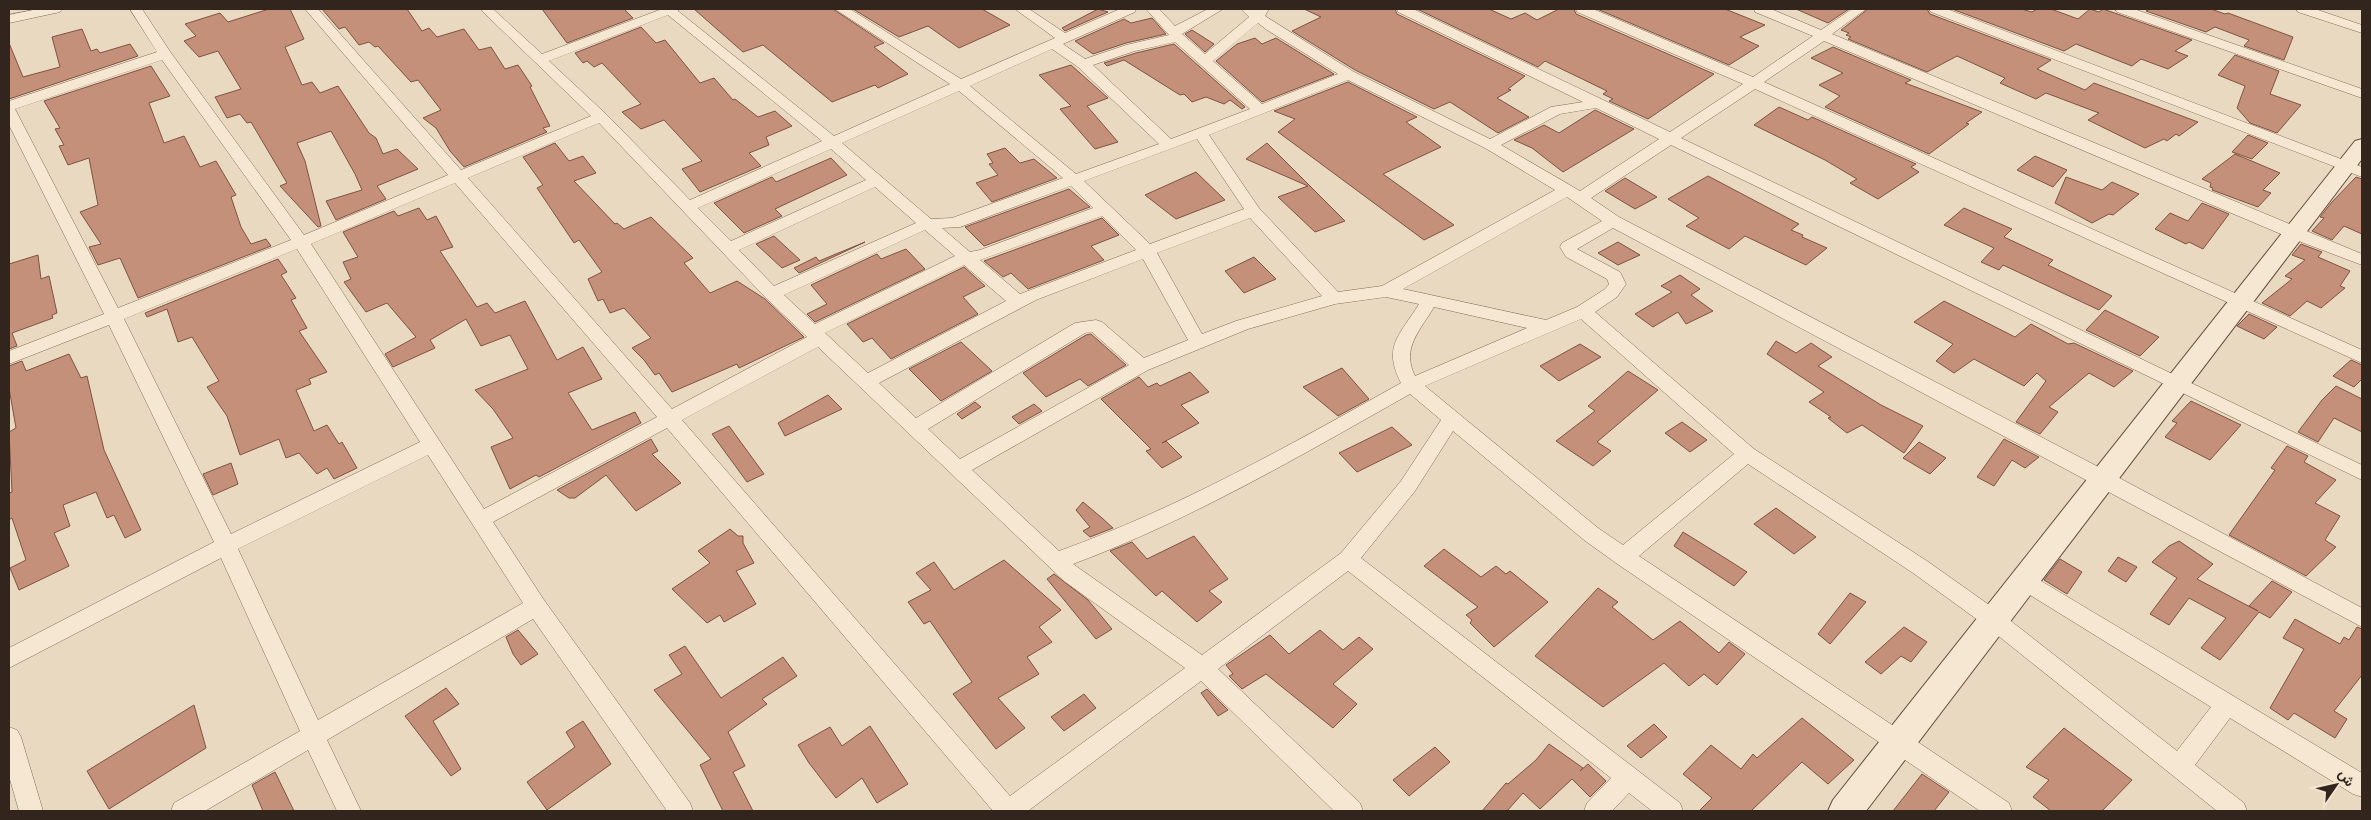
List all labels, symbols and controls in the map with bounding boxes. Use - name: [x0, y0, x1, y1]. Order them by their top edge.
- north arrow: [2311, 760, 2361, 810]
- text: ش: [2335, 766, 2359, 790]

